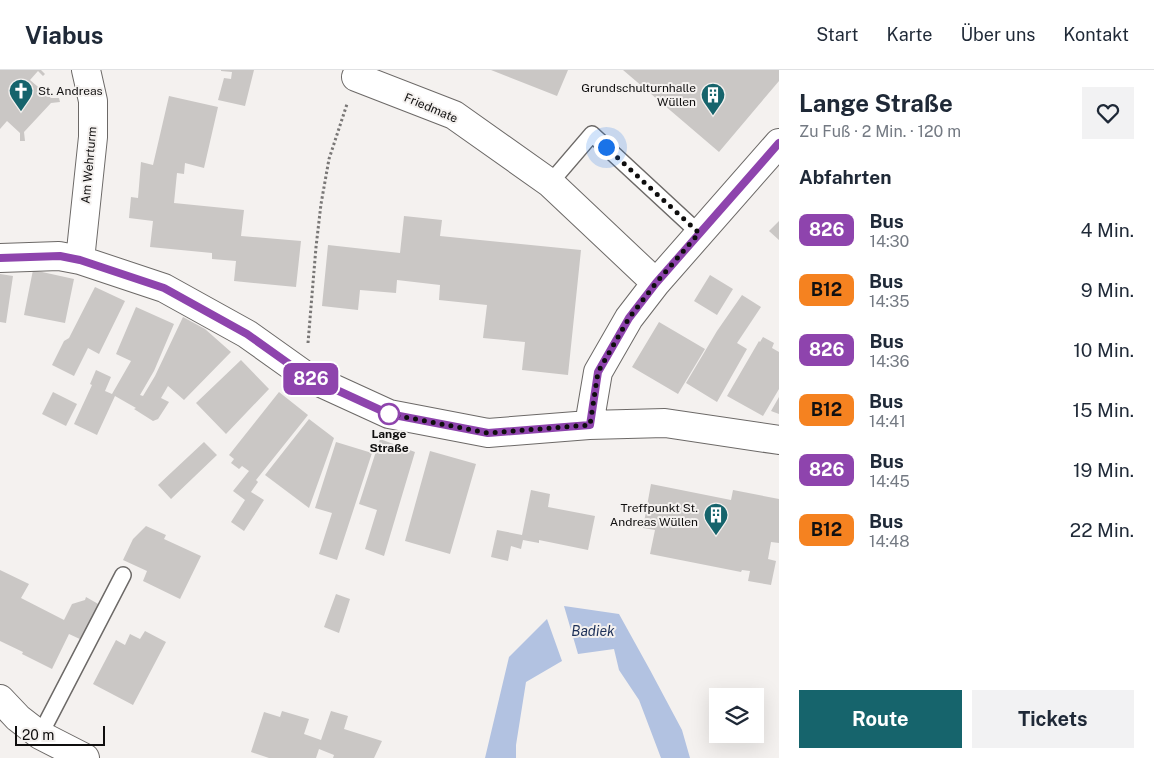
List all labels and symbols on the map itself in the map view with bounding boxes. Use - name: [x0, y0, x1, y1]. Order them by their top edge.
- church icon: St. Andreas: [8, 78, 34, 112]
- place label: Grundschulturnhalle Wüllen: [581, 81, 696, 109]
- building icon: Grundschulturnhalle Wüllen: [700, 82, 726, 116]
- place label: St. Andreas: [38, 84, 103, 98]
- street label: Friedmate: [402, 90, 460, 126]
- street label: Am Wehrturm: [79, 126, 99, 204]
- your location: [594, 135, 619, 160]
- line badge: 826: [282, 363, 340, 395]
- marker: Lange Straße: [378, 403, 400, 425]
- place label: Lange Straße: [369, 427, 409, 455]
- place label: Treffpunkt St. Andreas Wüllen: [610, 501, 698, 529]
- building icon: Treffpunkt St. Andreas Wüllen: [703, 502, 729, 536]
- water label: Badiek: [571, 623, 615, 639]
- scale bar: [15, 723, 105, 746]

